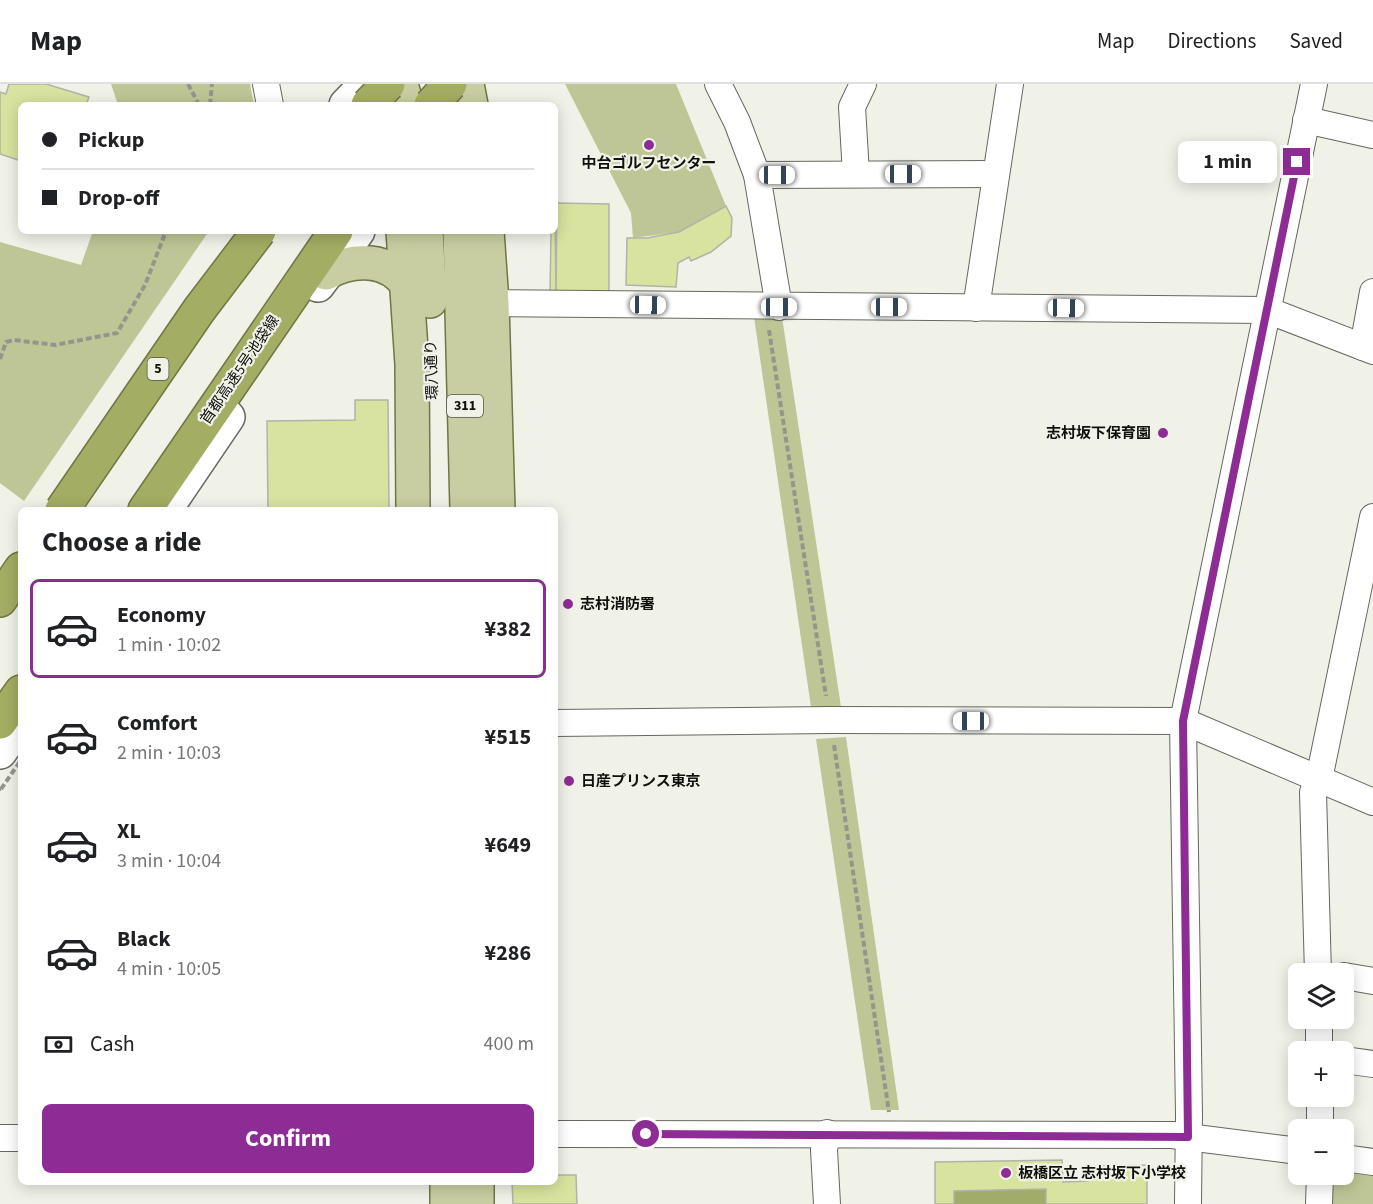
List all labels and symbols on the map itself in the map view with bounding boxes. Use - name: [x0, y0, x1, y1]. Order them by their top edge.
- marker: 中台ゴルフセンター: [642, 138, 656, 152]
- callout: 1 min: [1177, 141, 1276, 183]
- route end: [1283, 148, 1310, 175]
- place label: 中台ゴルフセンター: [581, 153, 717, 174]
- car: [885, 165, 921, 183]
- car: [759, 166, 795, 184]
- car: [630, 296, 666, 314]
- car: [761, 298, 797, 316]
- car: [871, 298, 907, 316]
- car: [1048, 299, 1084, 317]
- street label: 首都高速5号池袋線: [196, 311, 284, 429]
- street label: 環八通り: [420, 340, 444, 400]
- road number: 5: [148, 358, 168, 380]
- road number: 311: [447, 395, 483, 417]
- place label: 志村坂下保育園: [1046, 423, 1151, 444]
- marker: 志村坂下保育園: [1156, 426, 1170, 440]
- place label: 志村消防署: [580, 594, 655, 615]
- marker: 志村消防署: [561, 597, 575, 611]
- car: [953, 712, 989, 730]
- place label: 日産プリンス東京: [581, 771, 701, 792]
- marker: 日産プリンス東京: [562, 774, 576, 788]
- route start: [632, 1120, 659, 1147]
- place label: 板橋区立 志村坂下小学校: [1018, 1163, 1186, 1184]
- marker: 板橋区立 志村坂下小学校: [999, 1166, 1013, 1180]

